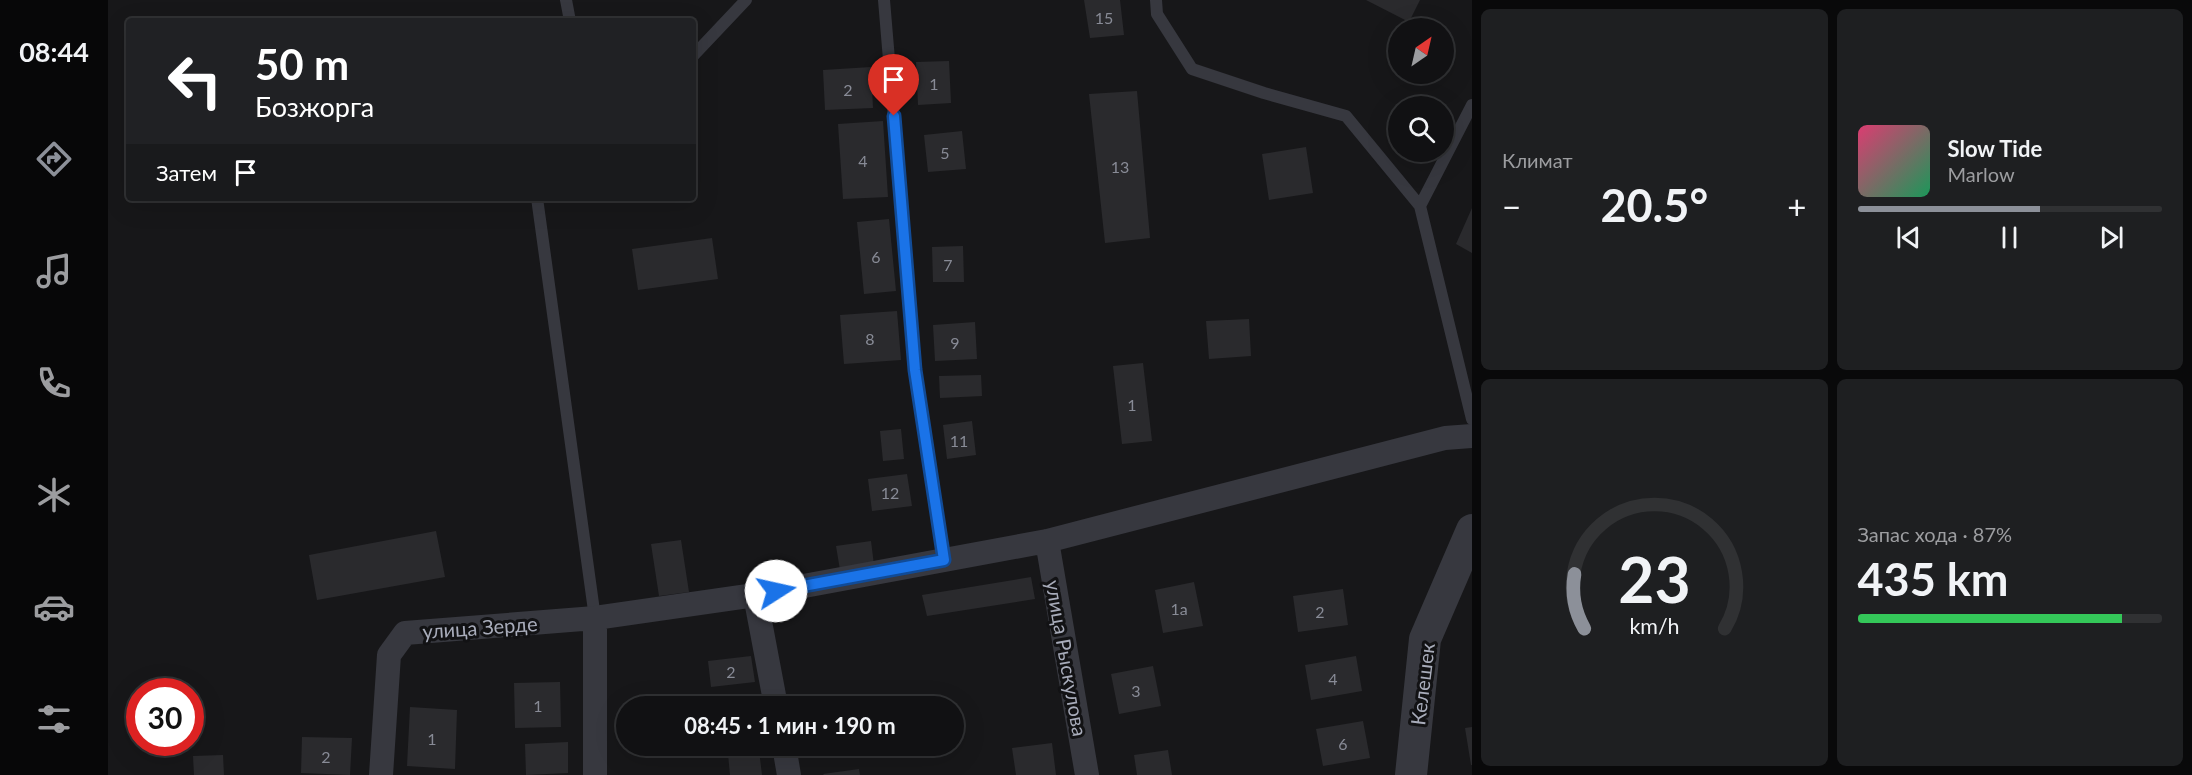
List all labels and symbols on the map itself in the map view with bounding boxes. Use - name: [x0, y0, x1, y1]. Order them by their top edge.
- house number: 15: [1095, 8, 1113, 27]
- north arrow: [1388, 18, 1454, 84]
- pin: [868, 54, 919, 116]
- house number: 1: [929, 74, 939, 93]
- house number: 2: [843, 80, 853, 99]
- house number: 5: [940, 143, 950, 162]
- house number: 4: [858, 151, 868, 170]
- house number: 13: [1111, 157, 1129, 176]
- house number: 6: [871, 247, 881, 266]
- house number: 7: [943, 255, 953, 274]
- house number: 8: [865, 329, 875, 348]
- house number: 9: [950, 333, 960, 352]
- house number: 1: [1127, 395, 1137, 414]
- house number: 11: [950, 431, 968, 450]
- house number: 12: [881, 483, 899, 502]
- position arrow: [744, 559, 808, 623]
- street label: улица Рыскулова: [1041, 578, 1093, 738]
- house number: 1а: [1170, 599, 1188, 618]
- house number: 2: [1315, 602, 1325, 621]
- street label: улица Зерде: [422, 611, 538, 643]
- street label: Келешек: [1405, 641, 1439, 727]
- house number: 2: [726, 662, 736, 681]
- house number: 4: [1328, 669, 1338, 688]
- speed limit sign: 30: [126, 678, 204, 756]
- house number: 3: [1131, 681, 1141, 700]
- house number: 1: [533, 696, 543, 715]
- house number: 1: [427, 729, 437, 748]
- house number: 6: [1338, 734, 1348, 753]
- house number: 2: [321, 747, 331, 766]

